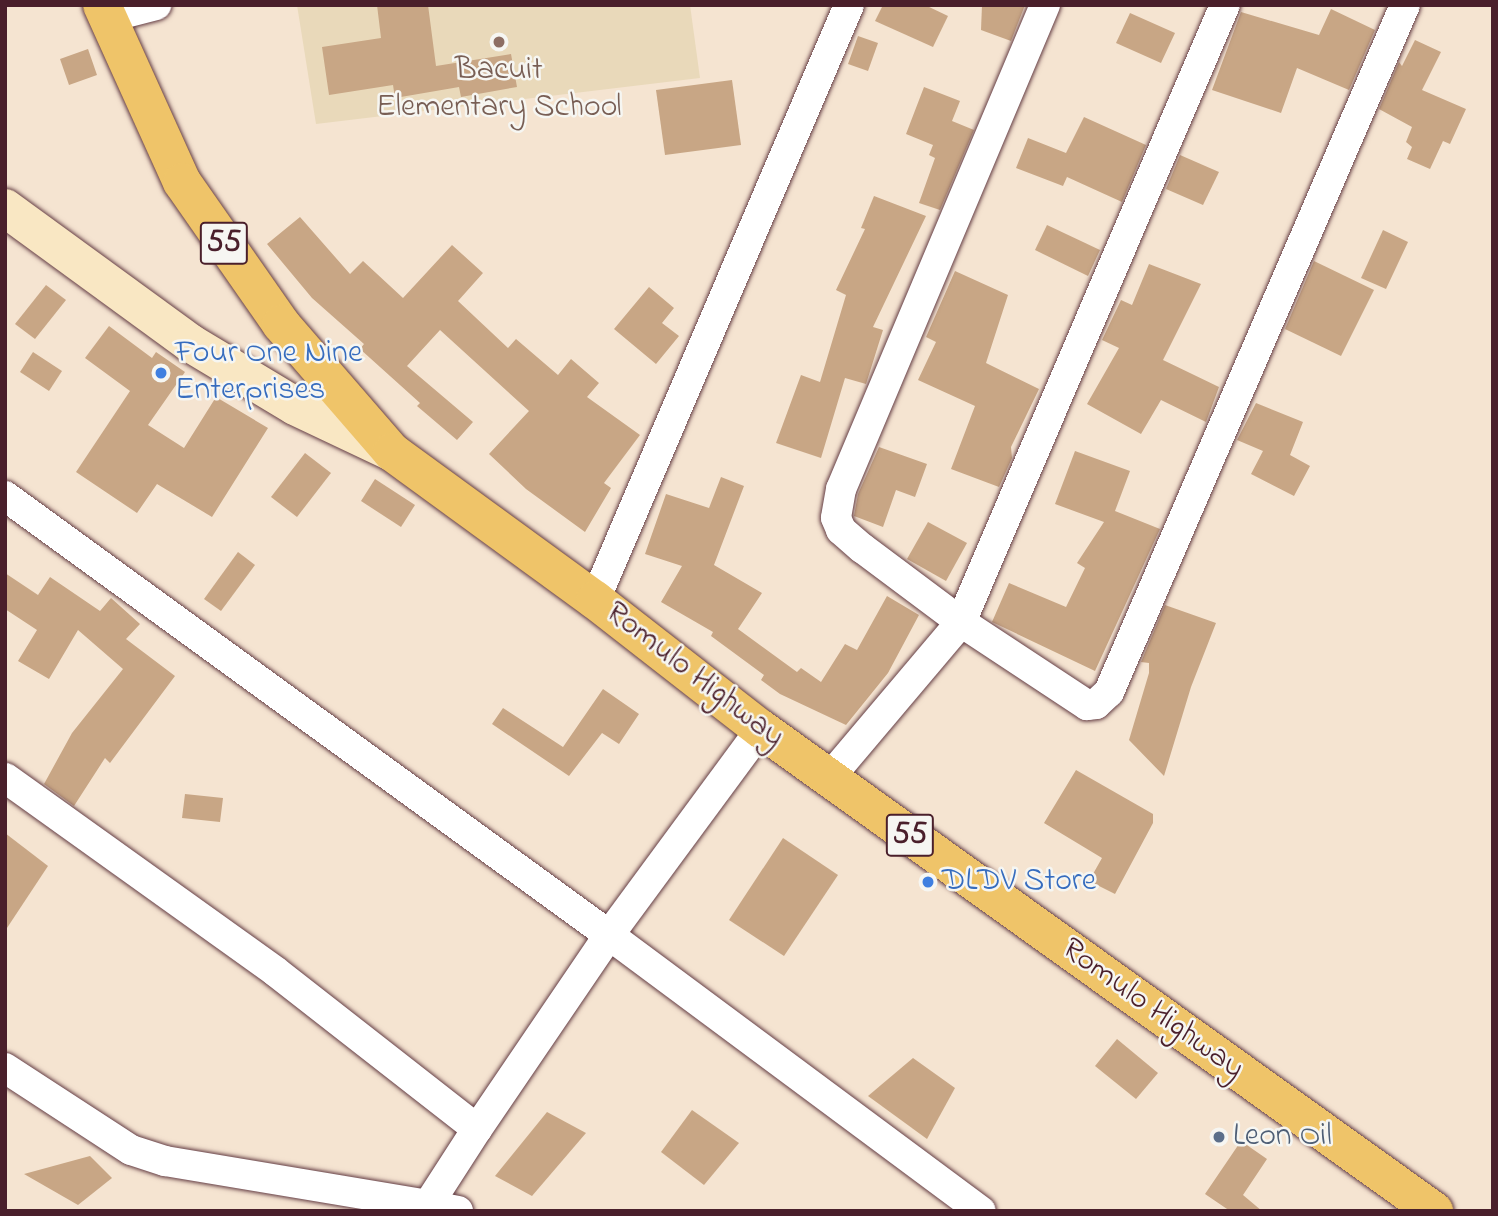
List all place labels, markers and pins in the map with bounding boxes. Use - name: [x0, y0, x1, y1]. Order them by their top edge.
- marker: Bacuit Elementary School: [491, 34, 507, 50]
- place label: Bacuit Elementary School: [376, 53, 622, 128]
- place label: Four One Nine Enterprises: [175, 336, 362, 411]
- marker: Four One Nine Enterprises: [153, 365, 169, 381]
- place label: DLDV Store: [942, 863, 1096, 901]
- marker: DLDV Store: [920, 874, 936, 890]
- place label: Leon Oil: [1233, 1118, 1332, 1156]
- marker: Leon Oil: [1211, 1129, 1227, 1145]

